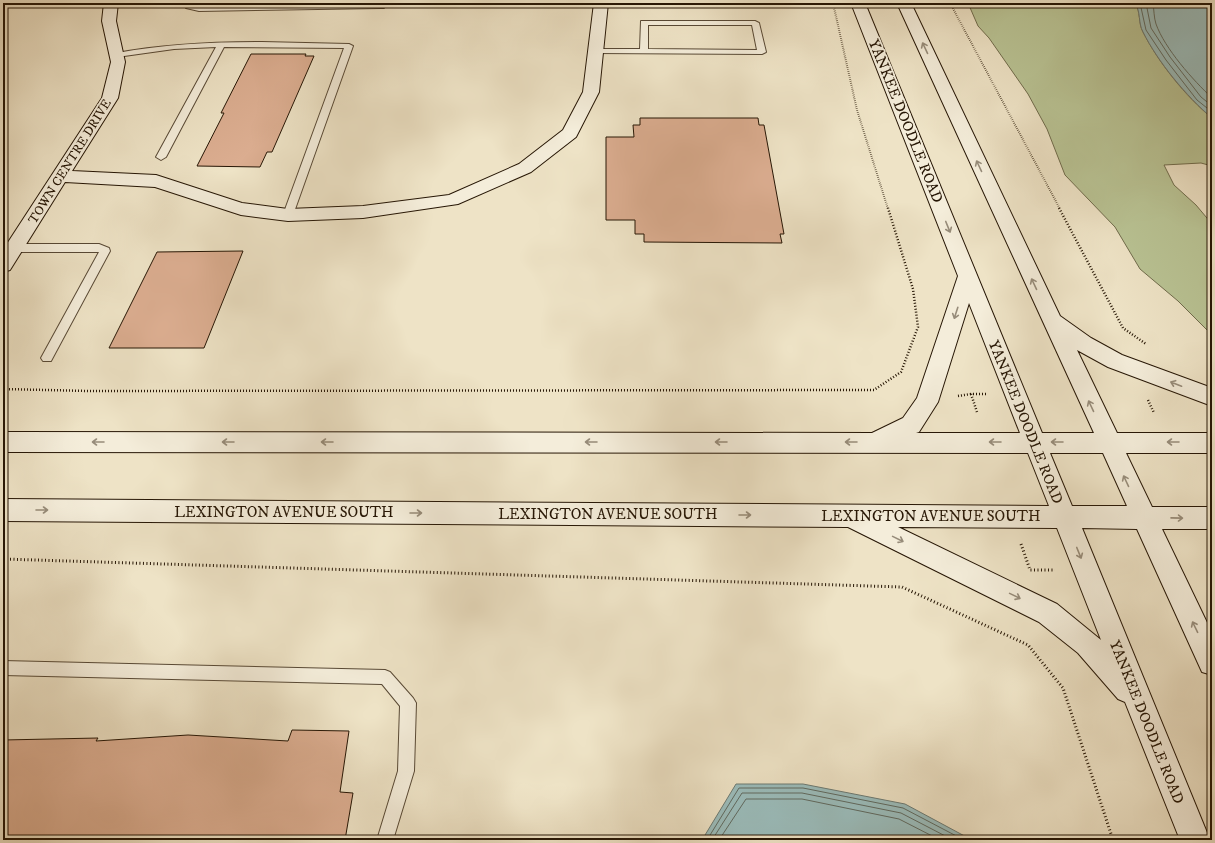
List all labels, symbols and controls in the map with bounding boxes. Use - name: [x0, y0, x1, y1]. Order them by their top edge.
- street label: YANKEE DOODLE ROAD: [864, 37, 947, 206]
- one-way arrow: [921, 42, 928, 54]
- street label: TOWN CENTRE DRIVE: [25, 96, 115, 227]
- one-way arrow: [975, 160, 982, 172]
- one-way arrow: [945, 220, 953, 232]
- one-way arrow: [1030, 278, 1037, 290]
- one-way arrow: [952, 306, 959, 319]
- street label: YANKEE DOODLE ROAD: [984, 338, 1067, 507]
- one-way arrow: [1170, 379, 1182, 387]
- one-way arrow: [1087, 401, 1094, 413]
- one-way arrow: [92, 438, 105, 446]
- one-way arrow: [222, 438, 235, 446]
- one-way arrow: [321, 438, 334, 446]
- one-way arrow: [585, 438, 598, 446]
- one-way arrow: [715, 438, 728, 446]
- one-way arrow: [845, 438, 858, 446]
- one-way arrow: [989, 438, 1002, 446]
- one-way arrow: [1051, 438, 1064, 446]
- one-way arrow: [1167, 438, 1180, 446]
- one-way arrow: [1122, 476, 1129, 488]
- street label: LEXINGTON AVENUE SOUTH: [174, 503, 394, 522]
- street label: LEXINGTON AVENUE SOUTH: [498, 505, 718, 524]
- one-way arrow: [35, 506, 48, 514]
- street label: LEXINGTON AVENUE SOUTH: [821, 507, 1041, 526]
- one-way arrow: [409, 509, 422, 517]
- one-way arrow: [738, 511, 751, 519]
- one-way arrow: [1170, 514, 1183, 521]
- one-way arrow: [892, 536, 904, 543]
- one-way arrow: [1076, 547, 1083, 559]
- one-way arrow: [1009, 593, 1021, 600]
- one-way arrow: [1191, 622, 1198, 634]
- street label: YANKEE DOODLE ROAD: [1105, 638, 1188, 807]

